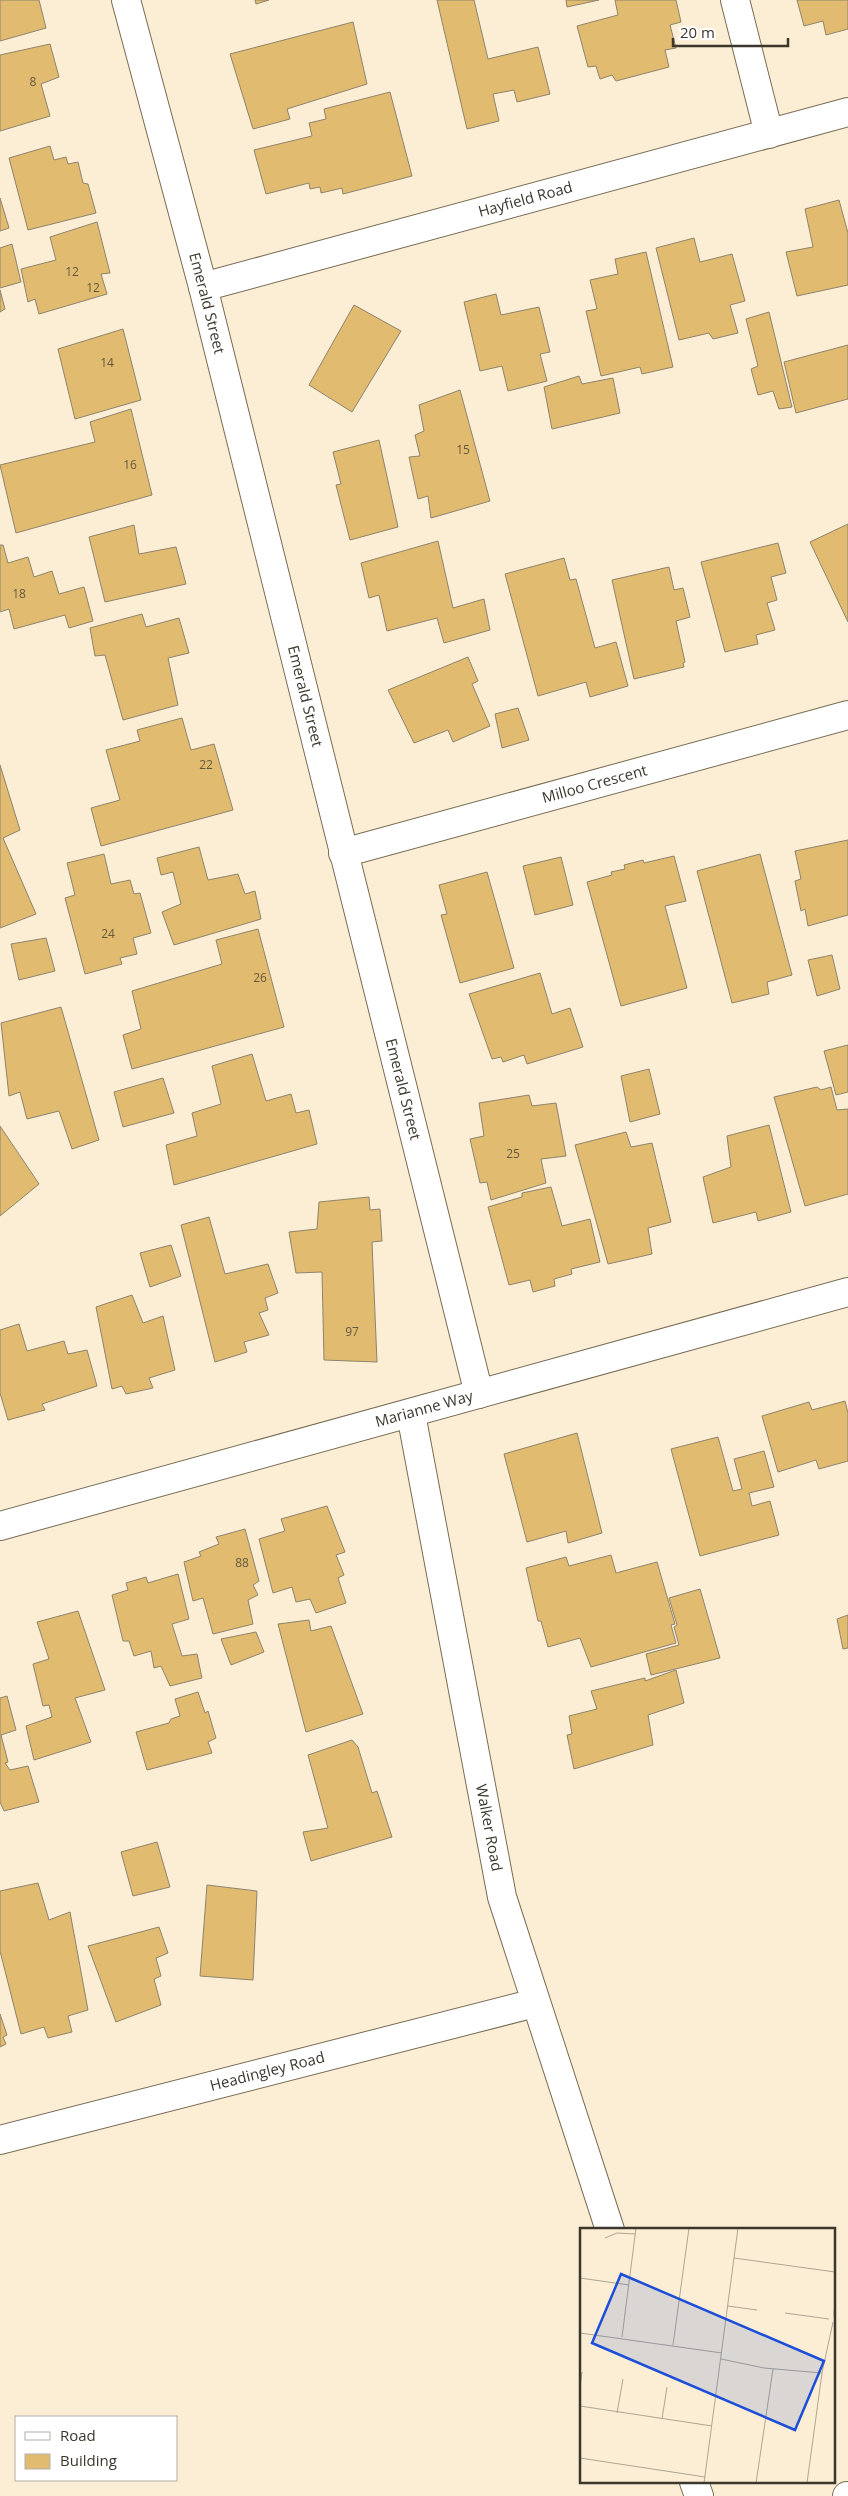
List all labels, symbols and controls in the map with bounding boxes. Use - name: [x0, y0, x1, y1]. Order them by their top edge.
- scale bar: [673, 15, 788, 47]
- text: 20 m: [680, 22, 715, 42]
- house number: 8: [30, 73, 37, 90]
- street label: Hayfield Road: [476, 176, 574, 221]
- street label: Emerald Street: [185, 250, 230, 356]
- house number: 12: [65, 263, 79, 280]
- house number: 12: [86, 279, 100, 296]
- house number: 14: [100, 354, 114, 371]
- house number: 15: [456, 441, 470, 458]
- house number: 16: [123, 456, 137, 473]
- house number: 18: [12, 585, 26, 602]
- street label: Emerald Street: [284, 643, 328, 749]
- house number: 22: [199, 756, 213, 773]
- street label: Milloo Crescent: [540, 759, 649, 807]
- house number: 24: [101, 925, 115, 942]
- house number: 26: [253, 969, 267, 986]
- street label: Emerald Street: [382, 1036, 426, 1142]
- house number: 25: [506, 1145, 520, 1162]
- house number: 97: [345, 1323, 359, 1340]
- street label: Marianne Way: [373, 1385, 475, 1431]
- house number: 88: [235, 1554, 249, 1571]
- street label: Walker Road: [472, 1782, 508, 1873]
- street label: Headingley Road: [208, 2046, 327, 2095]
- inset map: [580, 2228, 836, 2484]
- legend: [15, 2416, 178, 2481]
- text: Road: [60, 2425, 96, 2445]
- text: Building: [60, 2450, 117, 2470]

